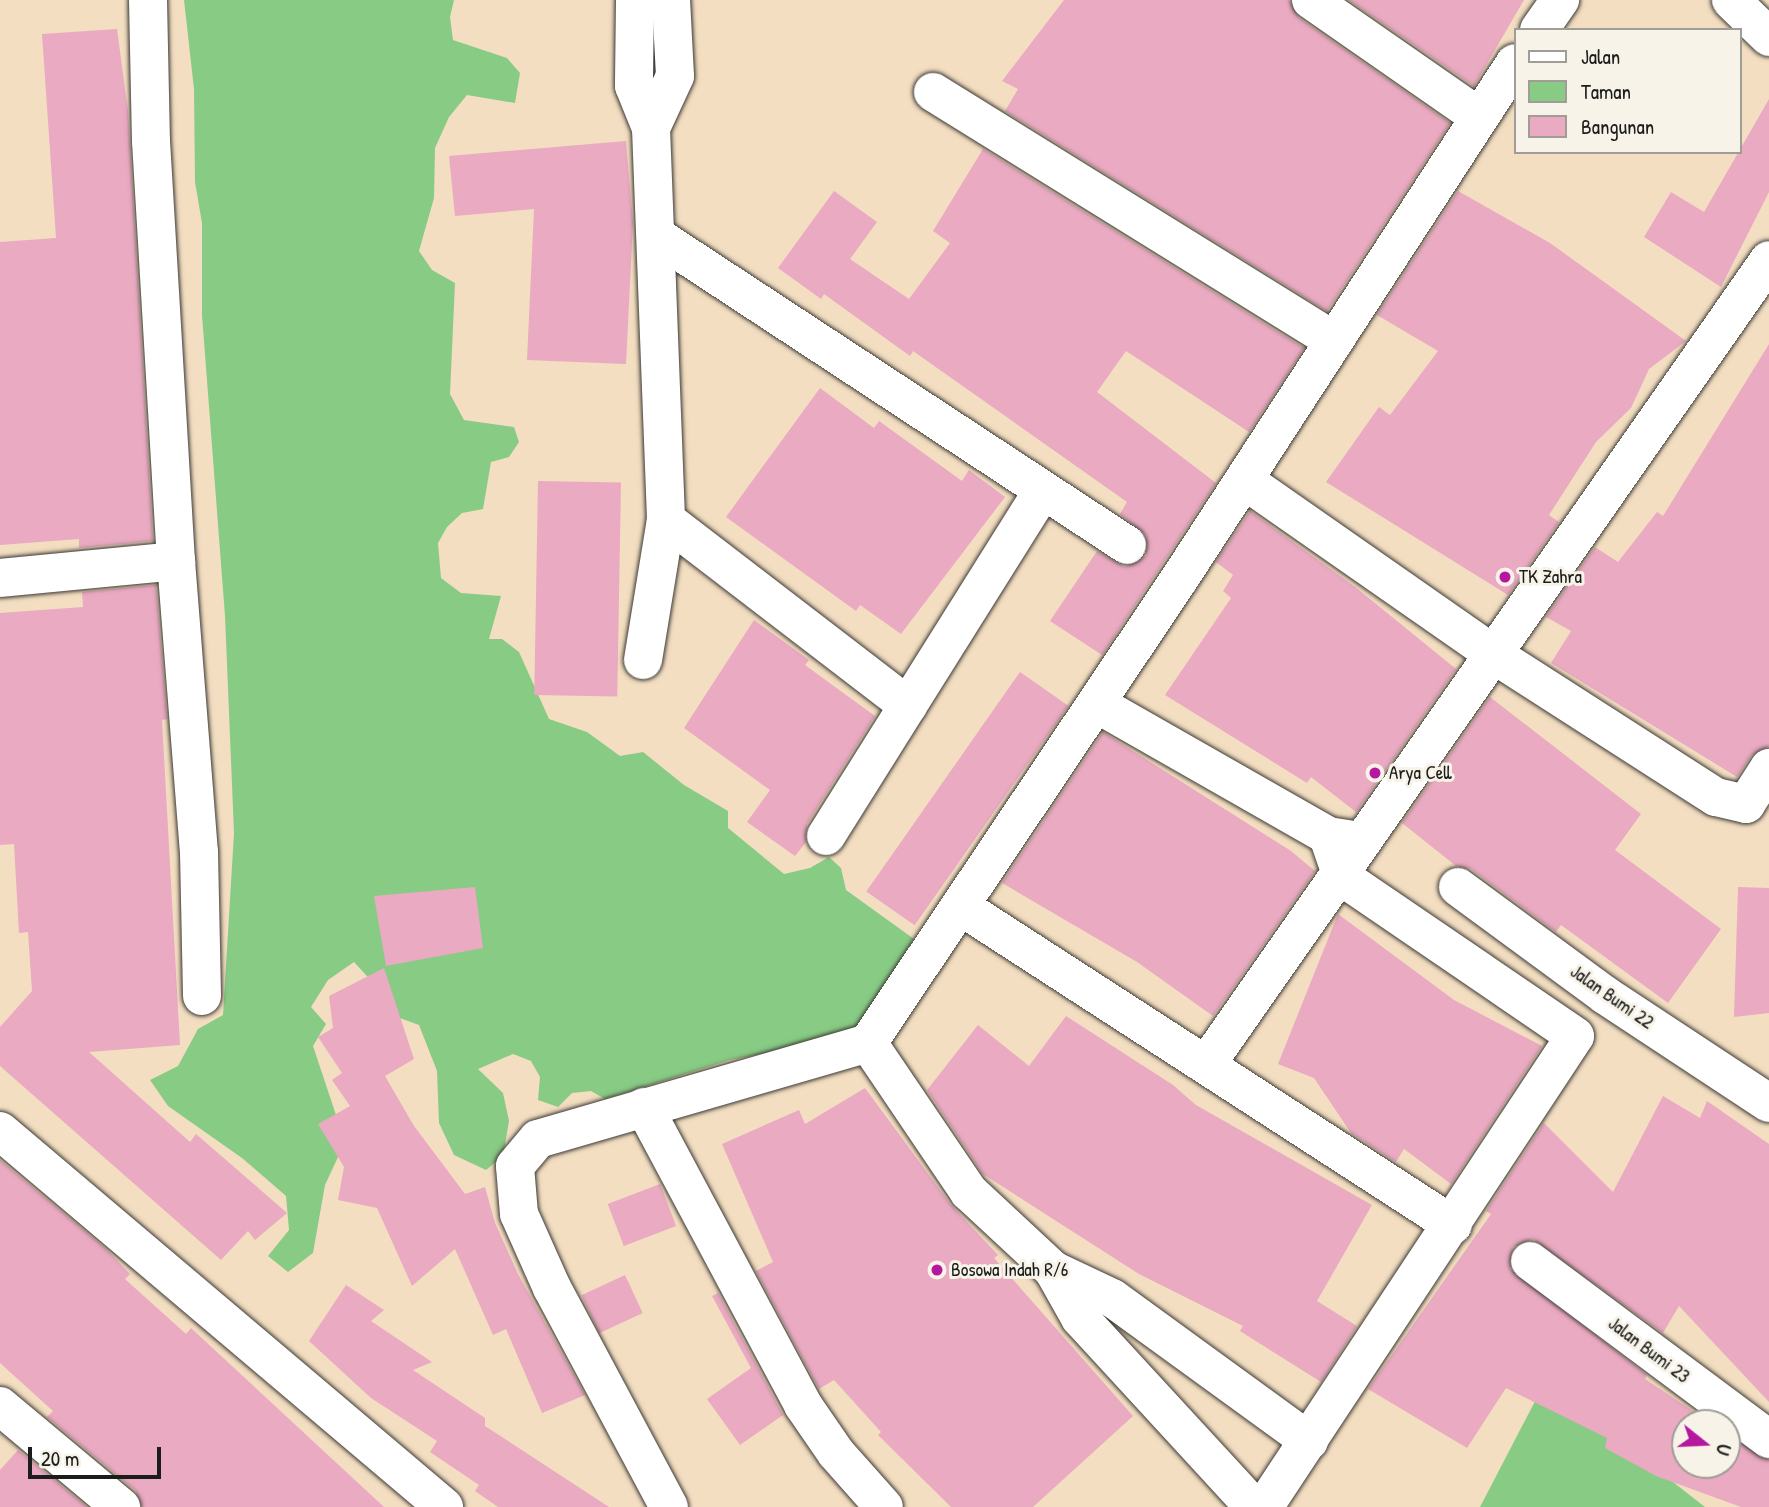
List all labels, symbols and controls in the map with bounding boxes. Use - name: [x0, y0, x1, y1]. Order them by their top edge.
- legend: [1514, 28, 1741, 154]
- text: Jalan: [1581, 42, 1620, 71]
- text: Taman: [1581, 77, 1631, 106]
- text: Bangunan: [1581, 112, 1654, 141]
- place label: TK Zahra: [1519, 566, 1582, 588]
- marker: TK Zahra: [1497, 569, 1513, 585]
- place label: Arya Cell: [1389, 762, 1452, 784]
- marker: Arya Cell: [1367, 765, 1383, 781]
- street label: Jalan Bumi 22: [1566, 960, 1658, 1034]
- place label: Bosowa Indah R/6: [951, 1259, 1068, 1281]
- marker: Bosowa Indah R/6: [929, 1262, 945, 1278]
- street label: Jalan Bumi 23: [1604, 1312, 1694, 1388]
- north arrow: [1671, 1409, 1741, 1479]
- scale bar: [32, 1434, 164, 1478]
- text: U: [1710, 1441, 1738, 1459]
- text: 20 m: [41, 1444, 79, 1473]

